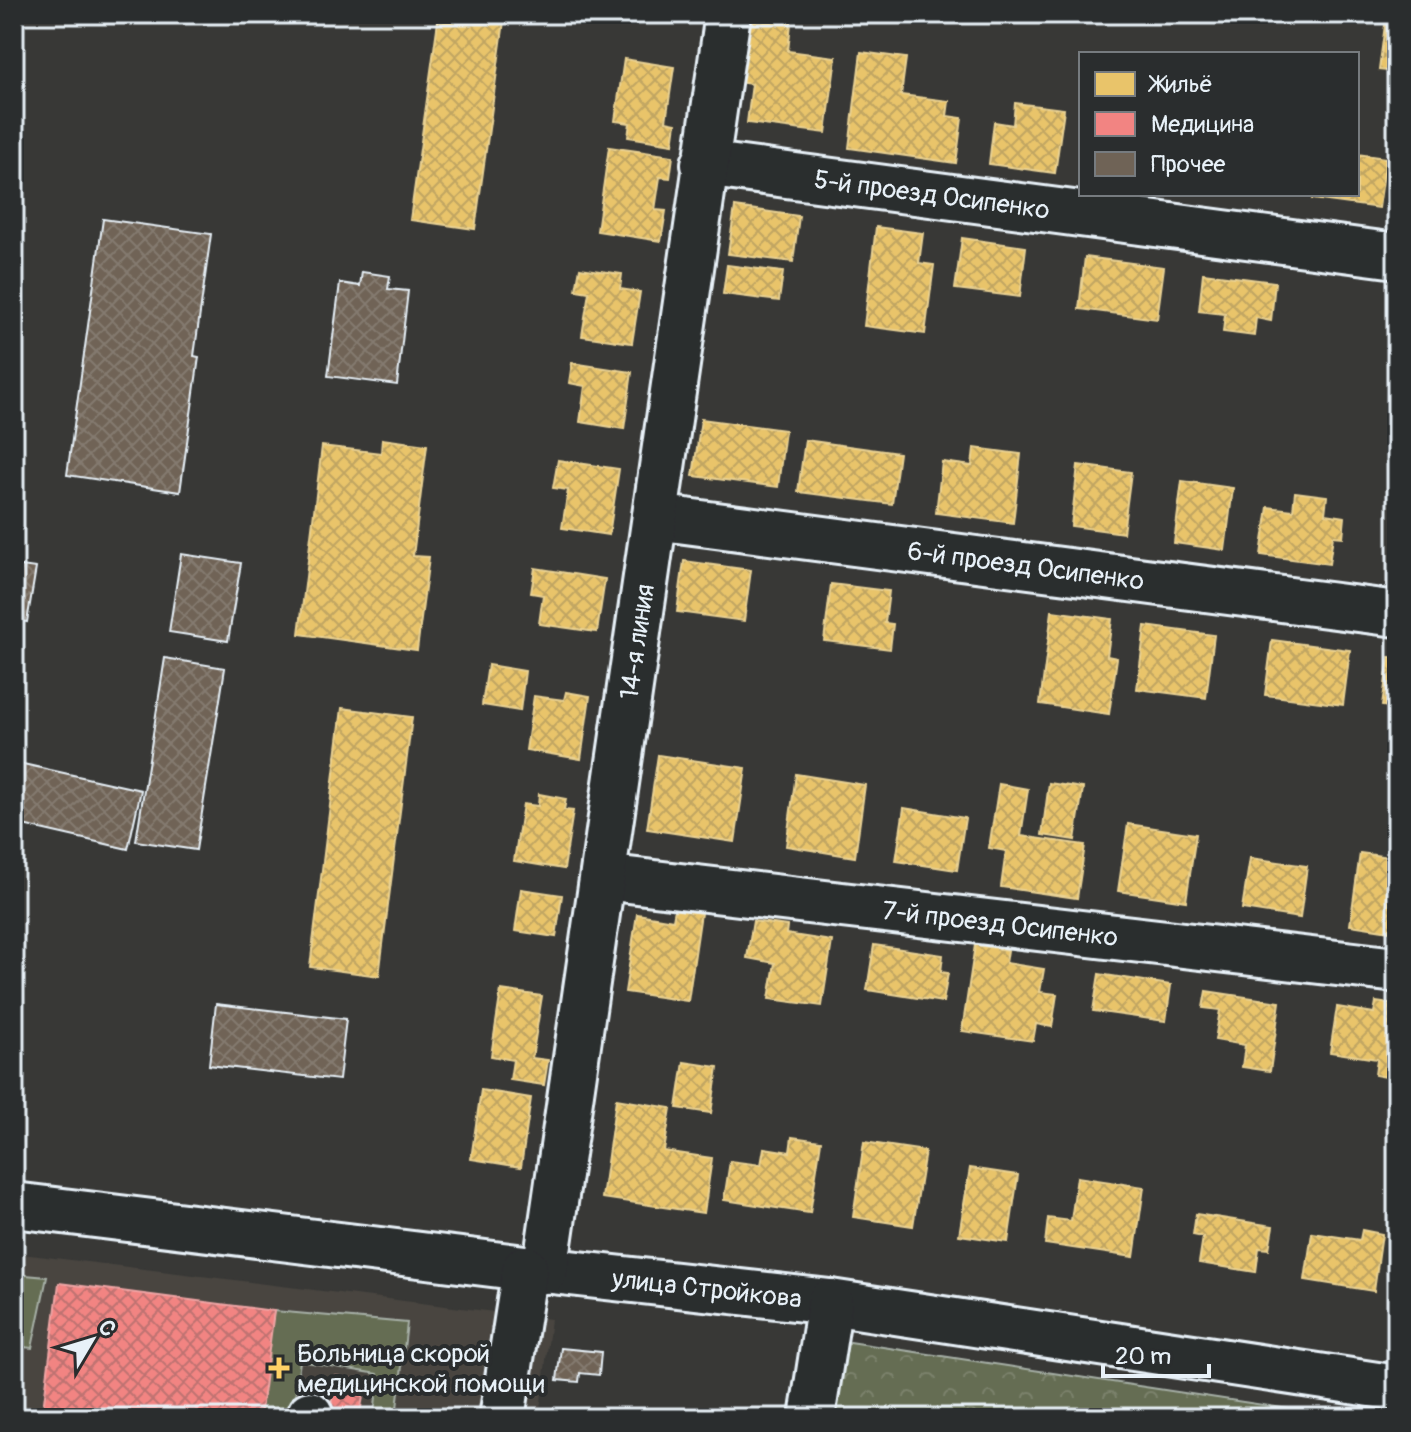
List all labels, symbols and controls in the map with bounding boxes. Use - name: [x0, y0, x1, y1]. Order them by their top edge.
- legend: [1079, 52, 1359, 196]
- text: Жильё: [1147, 70, 1213, 99]
- text: Медицина: [1151, 110, 1254, 139]
- text: Прочее: [1151, 150, 1226, 179]
- street label: 5-й проезд Осипенко: [812, 164, 1052, 227]
- street label: 6-й проезд Осипенко: [906, 535, 1146, 598]
- street label: 14-я линия: [613, 582, 662, 702]
- street label: 7-й проезд Осипенко: [881, 895, 1120, 954]
- street label: улица Стройкова: [609, 1263, 803, 1316]
- north arrow: [52, 1300, 132, 1380]
- text: С: [92, 1314, 122, 1343]
- scale bar: [1103, 1328, 1209, 1378]
- place label: Больница скорой медицинской помощи: [297, 1338, 545, 1400]
- text: 20 m: [1115, 1342, 1171, 1371]
- marker: Больница скорой медицинской помощи: [268, 1357, 290, 1379]

